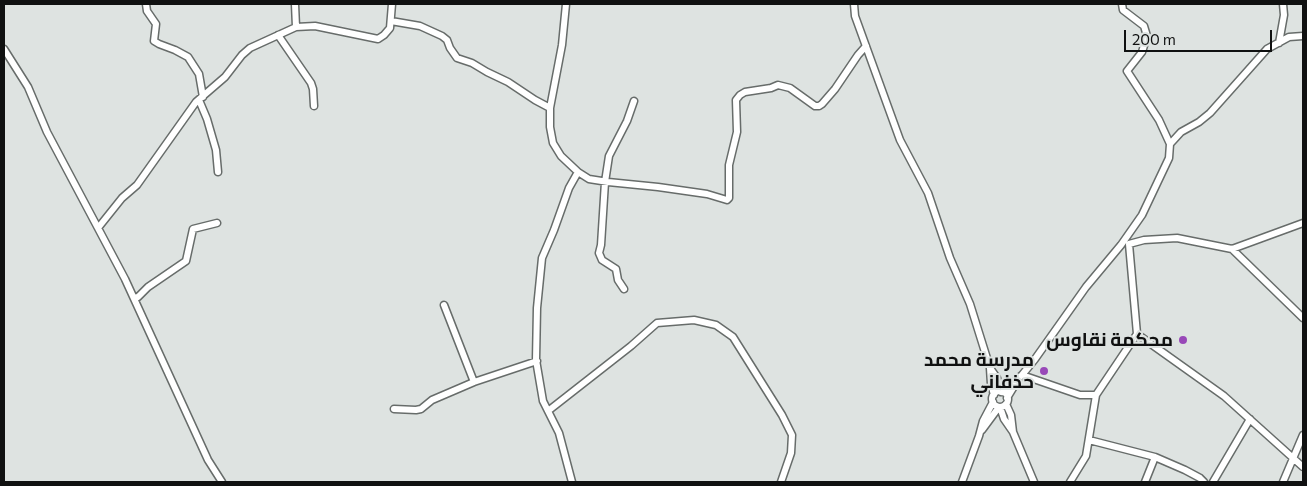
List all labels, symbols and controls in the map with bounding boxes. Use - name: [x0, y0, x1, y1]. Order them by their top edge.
- scale bar: [1127, 20, 1274, 52]
- text: 200 m: [1132, 30, 1176, 48]
- place label: محكمة نقاوس: [1046, 329, 1173, 351]
- marker: محكمة نقاوس: [1177, 334, 1189, 346]
- place label: مدرسة محمد حذفاني: [924, 349, 1034, 393]
- marker: مدرسة محمد حذفاني: [1038, 365, 1050, 377]

